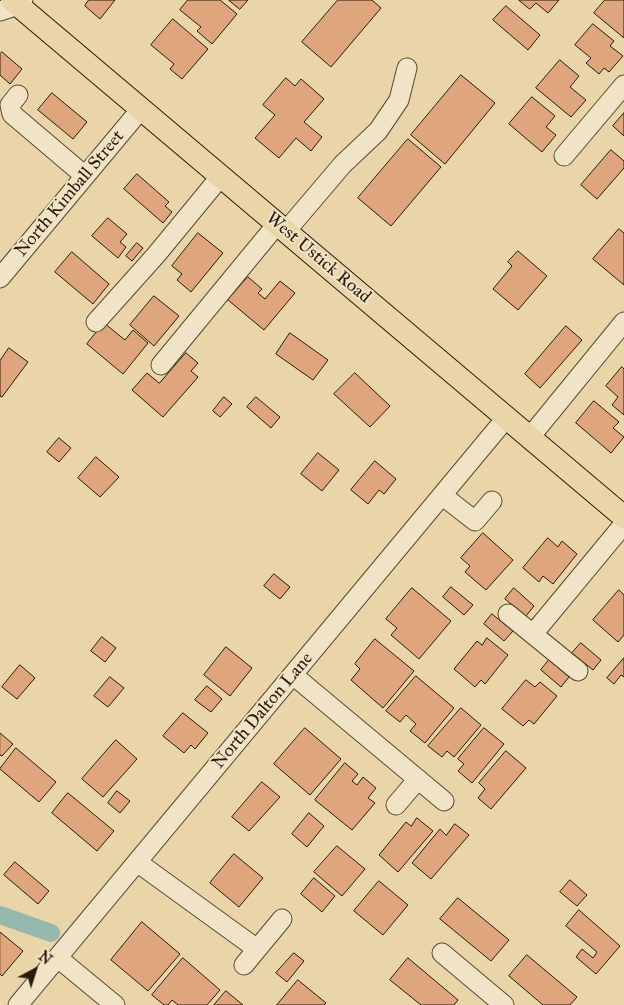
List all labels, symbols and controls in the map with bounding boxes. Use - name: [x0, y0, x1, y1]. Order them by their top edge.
- street label: North Kimball Street: [11, 126, 129, 262]
- street label: West Ustick Road: [261, 208, 375, 308]
- street label: North Dalton Lane: [208, 649, 318, 773]
- north arrow: [10, 945, 60, 995]
- text: N: [35, 948, 55, 968]

